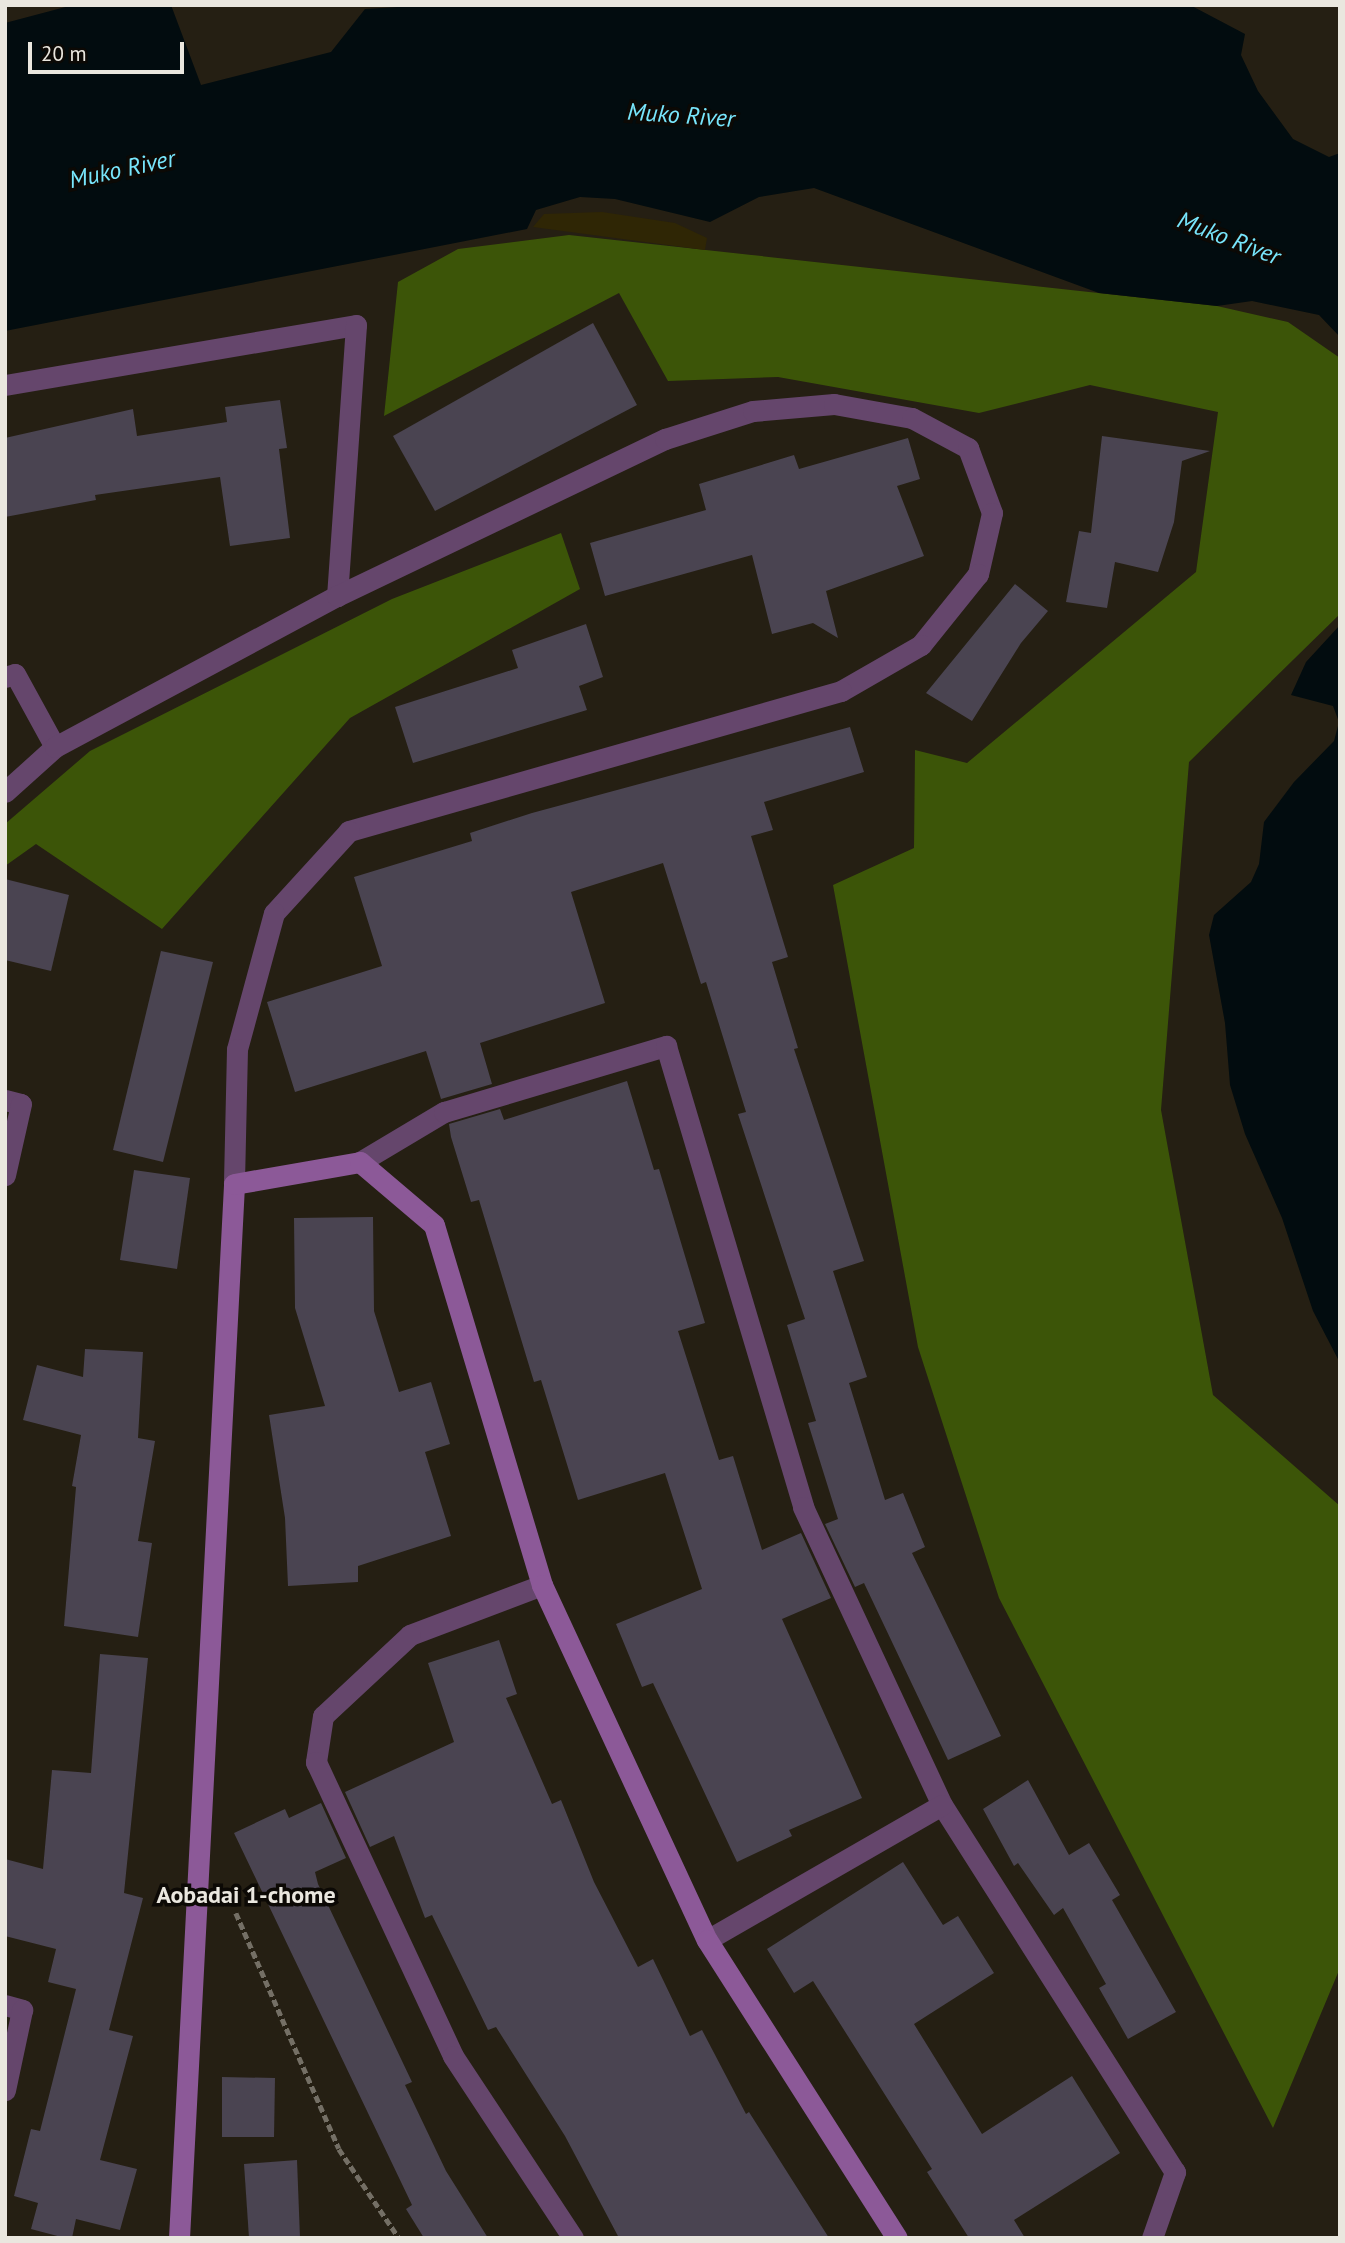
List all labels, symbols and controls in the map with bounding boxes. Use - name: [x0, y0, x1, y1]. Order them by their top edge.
- scale bar: [32, 28, 187, 72]
- text: 20 m: [41, 40, 87, 67]
- water label: Muko River: [626, 97, 736, 133]
- water label: Muko River: [66, 144, 178, 194]
- water label: Muko River: [1174, 205, 1284, 271]
- district label: Aobadai 1-chome: [156, 1881, 336, 1909]

